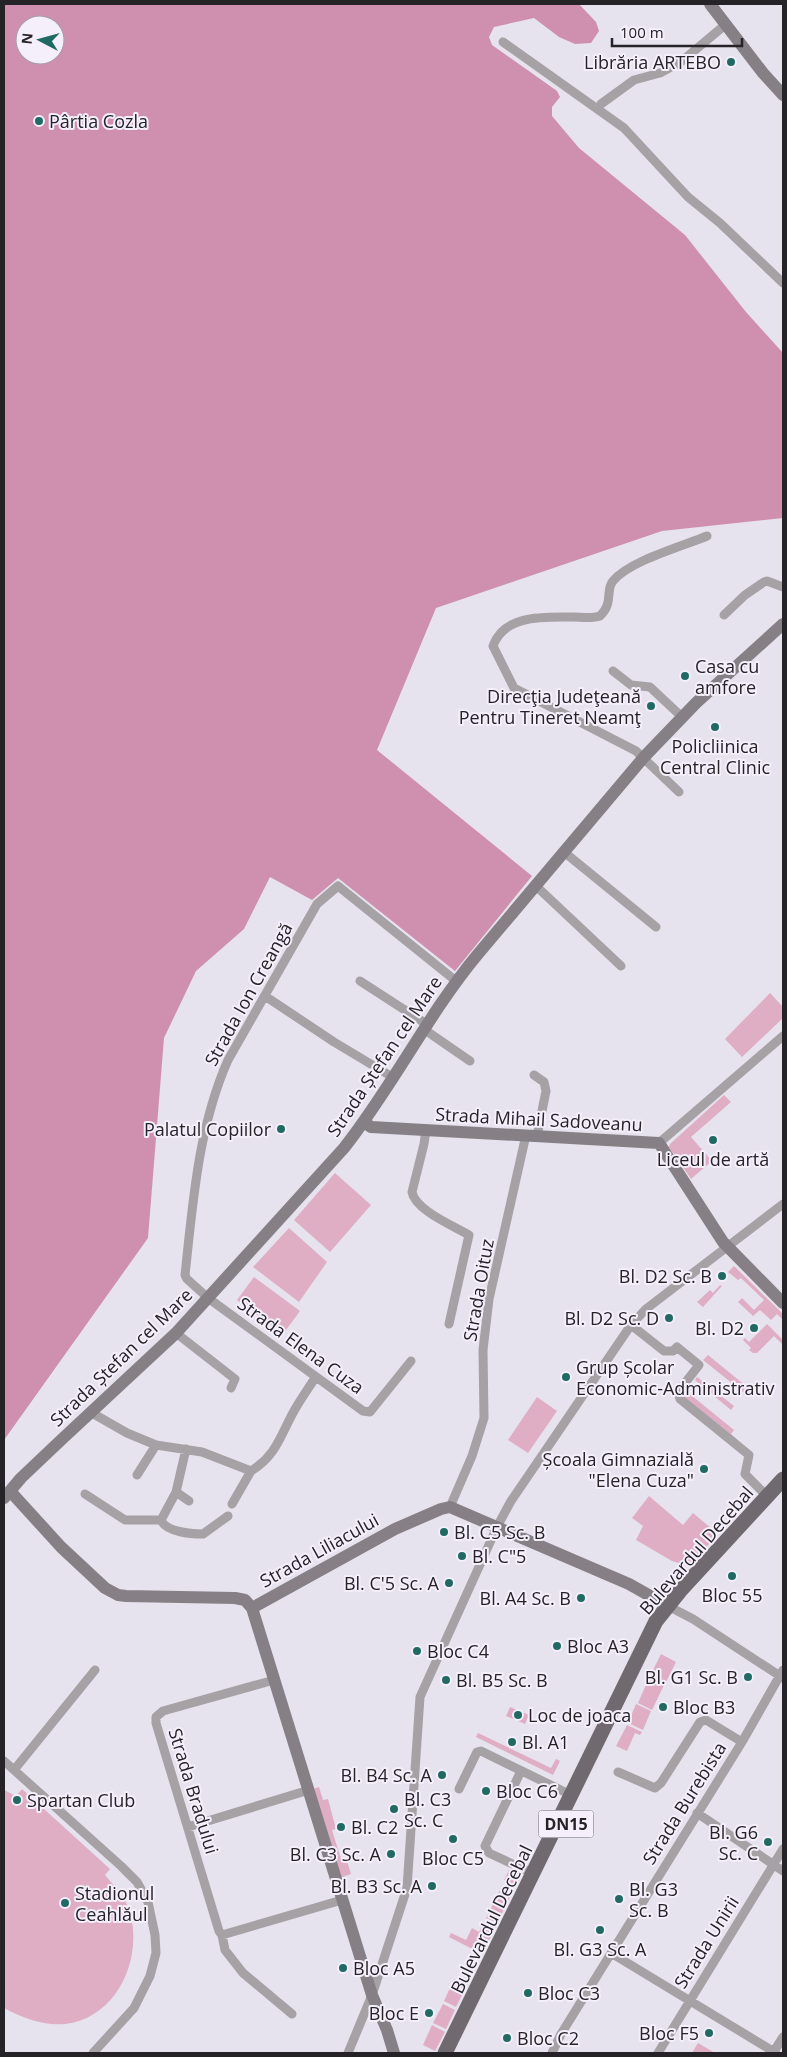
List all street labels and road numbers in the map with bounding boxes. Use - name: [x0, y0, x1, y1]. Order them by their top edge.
- street label: Strada Ion Creangă: [199, 918, 297, 1070]
- street label: Strada Ștefan cel Mare: [321, 971, 447, 1141]
- street label: Strada Mihail Sadoveanu: [435, 1102, 643, 1136]
- street label: Strada Oituz: [457, 1237, 499, 1343]
- street label: Strada Ștefan cel Mare: [45, 1283, 197, 1431]
- street label: Strada Elena Cuza: [233, 1291, 369, 1399]
- street label: Bulevardul Decebal: [634, 1481, 758, 1619]
- street label: Strada Liliacului: [255, 1507, 383, 1593]
- street label: Strada Bradului: [163, 1725, 225, 1857]
- street label: Strada Burebista: [637, 1737, 731, 1869]
- road number: DN15: [538, 1810, 594, 1838]
- street label: Bulevardul Decebal: [445, 1841, 537, 1997]
- street label: Strada Unirii: [668, 1891, 744, 1993]

